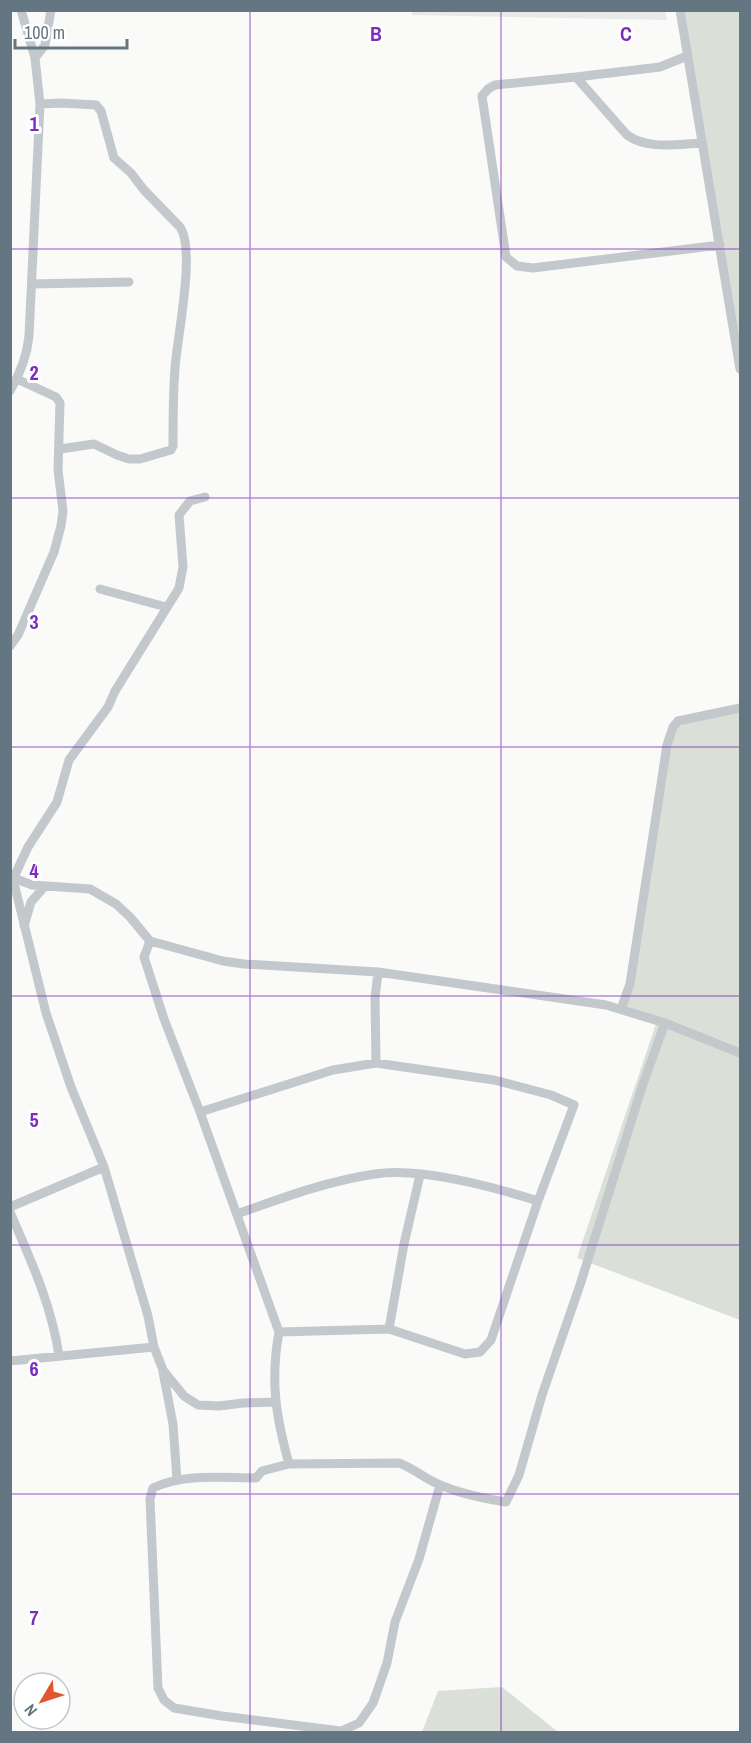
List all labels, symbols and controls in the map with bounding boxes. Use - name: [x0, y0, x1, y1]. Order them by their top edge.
- scale bar: [15, 12, 128, 50]
- text: 100 m: [24, 20, 65, 45]
- text: B: [370, 20, 382, 47]
- text: C: [620, 20, 632, 47]
- text: 1: [29, 110, 39, 137]
- text: 2: [29, 359, 39, 386]
- text: 3: [29, 608, 39, 635]
- text: 4: [29, 857, 39, 884]
- text: 5: [29, 1106, 39, 1133]
- text: 6: [29, 1355, 39, 1382]
- text: 7: [29, 1604, 39, 1631]
- north arrow: [12, 1671, 72, 1731]
- text: N: [19, 1700, 42, 1721]

